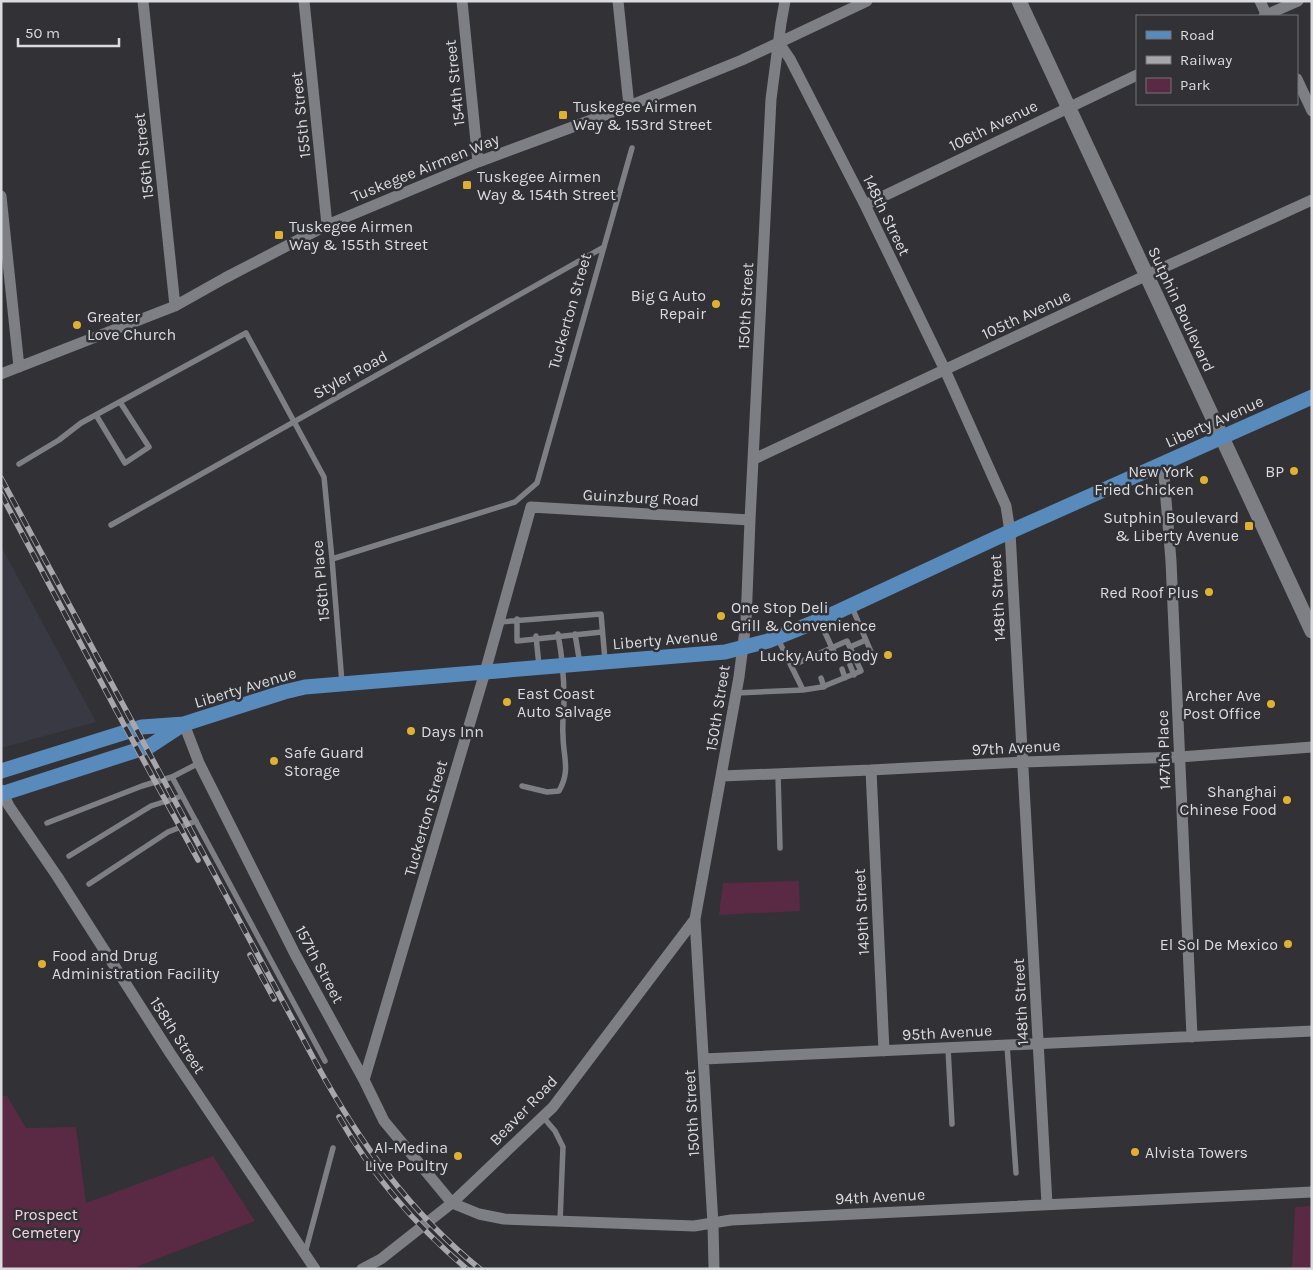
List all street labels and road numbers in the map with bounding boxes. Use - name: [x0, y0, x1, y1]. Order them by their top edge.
- street label: 154th Street: [441, 39, 468, 127]
- street label: 155th Street: [287, 71, 314, 159]
- street label: 106th Avenue: [946, 96, 1041, 155]
- street label: 156th Street: [130, 112, 157, 200]
- street label: Tuskegee Airmen Way: [348, 129, 502, 206]
- street label: 148th Street: [859, 172, 914, 259]
- street label: Sutphin Boulevard: [1144, 244, 1219, 375]
- street label: Tuckerton Street: [544, 251, 595, 371]
- street label: 150th Street: [734, 262, 757, 350]
- street label: 105th Avenue: [979, 286, 1074, 343]
- street label: Styler Road: [310, 346, 391, 403]
- street label: Liberty Avenue: [1162, 391, 1266, 452]
- street label: Guinzburg Road: [582, 485, 700, 510]
- street label: 156th Place: [307, 539, 334, 622]
- street label: 148th Street: [986, 554, 1009, 642]
- street label: Liberty Avenue: [612, 625, 718, 654]
- street label: Liberty Avenue: [192, 663, 298, 712]
- street label: 150th Street: [701, 664, 734, 753]
- street label: 147th Place: [1153, 710, 1174, 790]
- street label: 97th Avenue: [971, 736, 1061, 759]
- street label: Tuckerton Street: [400, 758, 451, 878]
- street label: 149th Street: [850, 868, 873, 956]
- street label: 157th Street: [291, 922, 348, 1006]
- street label: 148th Street: [1009, 958, 1032, 1046]
- street label: 158th Street: [146, 993, 209, 1077]
- street label: 95th Avenue: [901, 1021, 993, 1044]
- street label: 150th Street: [680, 1069, 703, 1157]
- street label: Beaver Road: [485, 1072, 561, 1149]
- street label: 94th Avenue: [834, 1185, 926, 1208]

